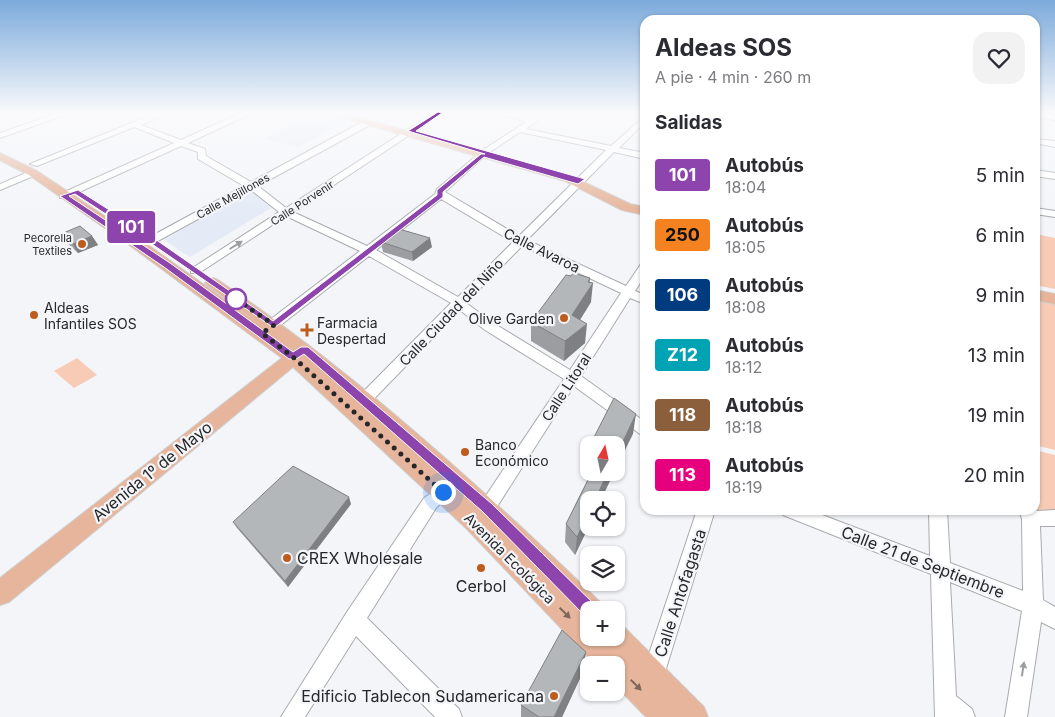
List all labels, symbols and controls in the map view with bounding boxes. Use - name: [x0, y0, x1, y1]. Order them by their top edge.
- button: heart: [973, 32, 1025, 84]
- text: Aldeas SOS: [655, 33, 792, 62]
- text: A pie · 4 min · 260 m: [655, 67, 811, 87]
- text: Salidas: [655, 111, 722, 134]
- text: Autobús: [725, 154, 804, 177]
- text: 101: [669, 164, 696, 185]
- text: 5 min: [976, 164, 1025, 187]
- street label: Calle Mejillones: [194, 170, 272, 222]
- street label: Calle Porvenir: [268, 177, 336, 229]
- text: 18:04: [725, 177, 766, 197]
- line badge: 101: [102, 211, 160, 243]
- text: Autobús: [725, 214, 804, 237]
- text: 101: [117, 216, 145, 237]
- street label: Calle Avaroa: [501, 224, 583, 276]
- text: 250: [665, 224, 700, 245]
- text: 6 min: [975, 224, 1025, 247]
- place label: Pecorella Textiles: [24, 231, 72, 258]
- text: 18:05: [725, 237, 766, 257]
- marker: Pecorella Textiles: [76, 238, 88, 250]
- one-way arrow: [230, 240, 243, 249]
- street label: Calle Ciudad del Niño: [395, 255, 507, 369]
- text: Autobús: [725, 274, 804, 297]
- text: 106: [667, 284, 698, 305]
- text: 9 min: [975, 284, 1025, 307]
- unlabelled marker: [225, 288, 247, 310]
- text: 18:08: [725, 297, 766, 317]
- place label: Aldeas Infantiles SOS: [44, 299, 137, 332]
- marker: Aldeas Infantiles SOS: [28, 309, 40, 321]
- place label: Olive Garden: [468, 310, 554, 327]
- marker: Olive Garden: [558, 312, 570, 324]
- place label: Farmacia Despertad: [317, 314, 386, 347]
- marker: Farmacia Despertad: [301, 324, 313, 336]
- text: Autobús: [725, 334, 804, 357]
- text: Z12: [667, 344, 698, 365]
- text: 13 min: [968, 344, 1025, 367]
- street label: Calle Litoral: [538, 350, 594, 424]
- text: 18:12: [725, 357, 762, 377]
- text: Autobús: [725, 394, 804, 417]
- text: 118: [669, 404, 696, 425]
- text: 19 min: [968, 404, 1025, 427]
- street label: Avenida 1º de Mayo: [88, 417, 216, 525]
- text: 18:18: [725, 417, 762, 437]
- place label: Banco Económico: [475, 436, 549, 469]
- north arrow: [580, 436, 625, 481]
- map controls: [580, 436, 625, 701]
- marker: Banco Económico: [459, 446, 471, 458]
- text: Autobús: [725, 454, 804, 477]
- text: 113: [669, 464, 696, 485]
- text: 20 min: [964, 464, 1025, 487]
- text: 18:19: [725, 477, 762, 497]
- your location: [431, 480, 456, 505]
- button: locate: [580, 491, 625, 536]
- street label: Avenida Ecológica: [461, 509, 559, 607]
- street label: Calle 21 de Septiembre: [838, 522, 1008, 602]
- street label: Calle Antofagasta: [650, 526, 710, 660]
- button: layers: [580, 546, 625, 591]
- place label: CREX Wholesale: [297, 548, 423, 568]
- marker: CREX Wholesale: [281, 552, 293, 564]
- marker: Cerbol: [475, 562, 487, 574]
- place label: Cerbol: [456, 576, 506, 596]
- button: +: [580, 601, 625, 646]
- one-way arrow: [559, 606, 571, 618]
- button: −: [580, 656, 625, 701]
- one-way arrow: [1019, 660, 1027, 676]
- one-way arrow: [630, 678, 642, 690]
- place label: Edificio Tablecon Sudamericana: [301, 686, 544, 706]
- marker: Edificio Tablecon Sudamericana: [548, 690, 560, 702]

